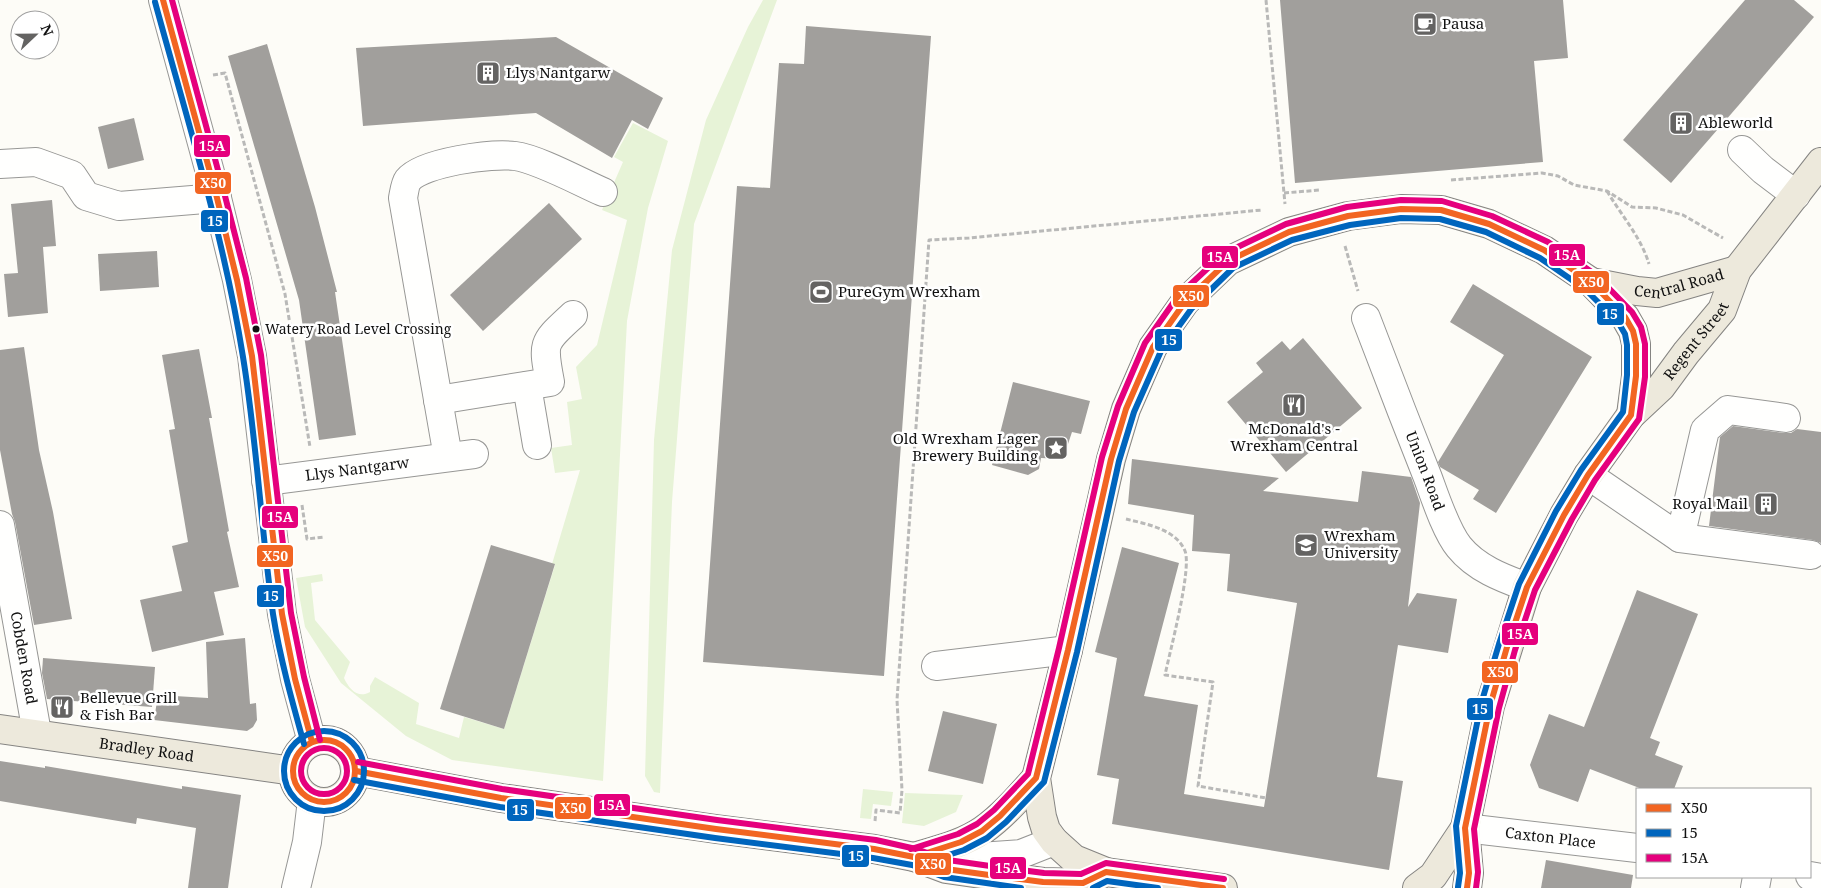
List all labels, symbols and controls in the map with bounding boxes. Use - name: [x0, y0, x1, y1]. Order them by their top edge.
- north arrow: [10, 10, 60, 60]
- cafe icon: Pausa: [1412, 11, 1438, 37]
- place label: Pausa: [1442, 13, 1484, 33]
- text: N: [37, 21, 58, 39]
- building icon: Llys Nantgarw: [475, 60, 501, 86]
- place label: Llys Nantgarw: [506, 62, 611, 82]
- building icon: Ableworld: [1668, 110, 1694, 136]
- place label: Ableworld: [1698, 112, 1773, 132]
- line badge: 15A: [193, 134, 231, 158]
- text: 15A: [199, 136, 226, 155]
- line badge: X50: [194, 171, 232, 195]
- text: X50: [200, 173, 226, 192]
- line badge: 15: [200, 209, 229, 233]
- text: 15: [207, 211, 223, 230]
- line badge: 15A: [1548, 243, 1586, 267]
- line badge: 15A: [1201, 245, 1239, 269]
- text: 15A: [1554, 245, 1581, 264]
- text: 15A: [1207, 247, 1234, 266]
- street label: Central Road: [1633, 263, 1726, 302]
- line badge: X50: [1572, 270, 1610, 294]
- text: X50: [1578, 272, 1604, 291]
- sports icon: PureGym Wrexham: [808, 279, 834, 305]
- place label: PureGym Wrexham: [838, 281, 981, 301]
- line badge: X50: [1172, 284, 1210, 308]
- text: X50: [1178, 286, 1204, 305]
- street label: Regent Street: [1658, 299, 1733, 384]
- line badge: 15: [1596, 302, 1625, 326]
- text: 15: [1602, 304, 1618, 323]
- place label: Watery Road Level Crossing: [265, 319, 452, 338]
- marker: Watery Road Level Crossing: [251, 324, 261, 334]
- line badge: 15: [1154, 328, 1183, 352]
- text: 15: [1161, 330, 1177, 349]
- restaurant icon: McDonald's - Wrexham Central: [1281, 392, 1307, 418]
- place label: McDonald's - Wrexham Central: [1230, 418, 1358, 455]
- place label: Old Wrexham Lager Brewery Building: [893, 428, 1038, 465]
- street label: Union Road: [1402, 428, 1450, 513]
- place icon: Old Wrexham Lager Brewery Building: [1043, 435, 1069, 461]
- street label: Llys Nantgarw: [304, 452, 410, 485]
- building icon: Royal Mail: [1753, 491, 1779, 517]
- place label: Royal Mail: [1672, 493, 1748, 513]
- line badge: 15A: [261, 505, 299, 529]
- text: 15A: [267, 507, 294, 526]
- place label: Wrexham University: [1324, 525, 1399, 562]
- school or university icon: Wrexham University: [1293, 532, 1319, 558]
- line badge: X50: [256, 544, 294, 568]
- text: X50: [262, 546, 288, 565]
- line badge: 15: [256, 584, 285, 608]
- text: 15: [263, 586, 279, 605]
- street label: Cobden Road: [7, 610, 43, 706]
- line badge: 15A: [1501, 622, 1539, 646]
- text: 15A: [1507, 624, 1534, 643]
- line badge: X50: [1481, 660, 1519, 684]
- text: X50: [1487, 662, 1513, 681]
- place label: Bellevue Grill & Fish Bar: [80, 687, 178, 724]
- restaurant icon: Bellevue Grill & Fish Bar: [49, 694, 75, 720]
- line badge: 15: [1466, 697, 1494, 721]
- text: 15: [1472, 699, 1488, 718]
- street label: Bradley Road: [98, 732, 195, 766]
- legend: [1636, 788, 1811, 878]
- line badge: 15A: [593, 793, 631, 817]
- text: 15A: [599, 795, 626, 814]
- line badge: X50: [554, 796, 592, 820]
- text: X50: [1681, 797, 1708, 817]
- line badge: 15: [506, 798, 535, 822]
- text: X50: [560, 798, 586, 817]
- text: 15: [512, 800, 528, 819]
- street label: Caxton Place: [1504, 822, 1597, 852]
- text: 15: [1681, 822, 1698, 842]
- line badge: 15: [841, 844, 870, 868]
- text: 15: [848, 846, 864, 865]
- text: 15A: [1681, 847, 1709, 867]
- line badge: X50: [914, 852, 952, 876]
- text: X50: [920, 854, 946, 873]
- line badge: 15A: [989, 856, 1027, 880]
- text: 15A: [995, 858, 1022, 877]

